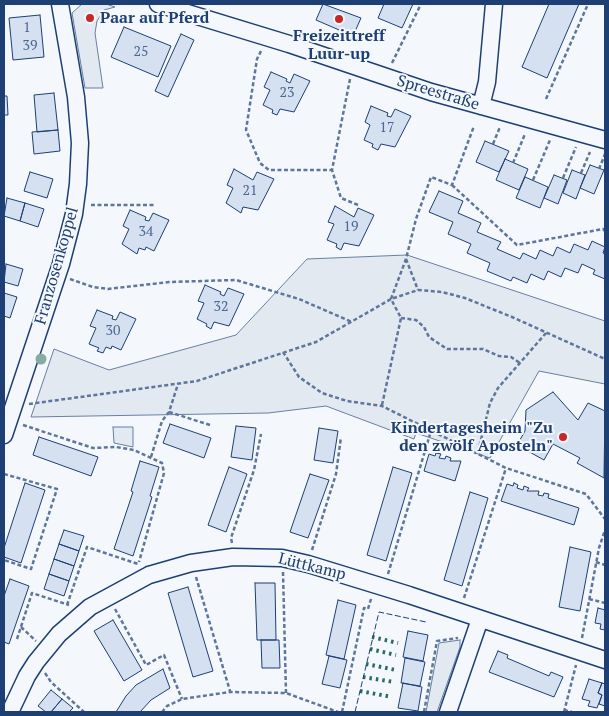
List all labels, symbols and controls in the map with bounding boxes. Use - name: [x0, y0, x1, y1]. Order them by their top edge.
- place label: Paar auf Pferd: [100, 8, 209, 28]
- marker: Paar auf Pferd: [84, 12, 96, 24]
- marker: Freizeittreff Luur-up: [333, 13, 345, 25]
- house number: 1: [23, 20, 31, 36]
- place label: Freizeittreff Luur-up: [293, 26, 385, 64]
- house number: 39: [23, 38, 37, 54]
- house number: 25: [134, 44, 148, 60]
- street label: Spreestraße: [394, 71, 482, 115]
- house number: 23: [280, 85, 294, 101]
- house number: 17: [380, 120, 394, 136]
- house number: 21: [243, 183, 257, 199]
- street label: Franzosenkoppel: [31, 205, 83, 327]
- house number: 19: [344, 219, 358, 235]
- house number: 34: [139, 224, 153, 240]
- house number: 32: [214, 299, 228, 315]
- house number: 30: [106, 323, 120, 339]
- place label: Kindertagesheim "Zu den zwölf Aposteln": [391, 418, 553, 456]
- marker: Kindertagesheim "Zu den zwölf Aposteln": [557, 431, 569, 443]
- street label: Lüttkamp: [276, 549, 348, 585]

